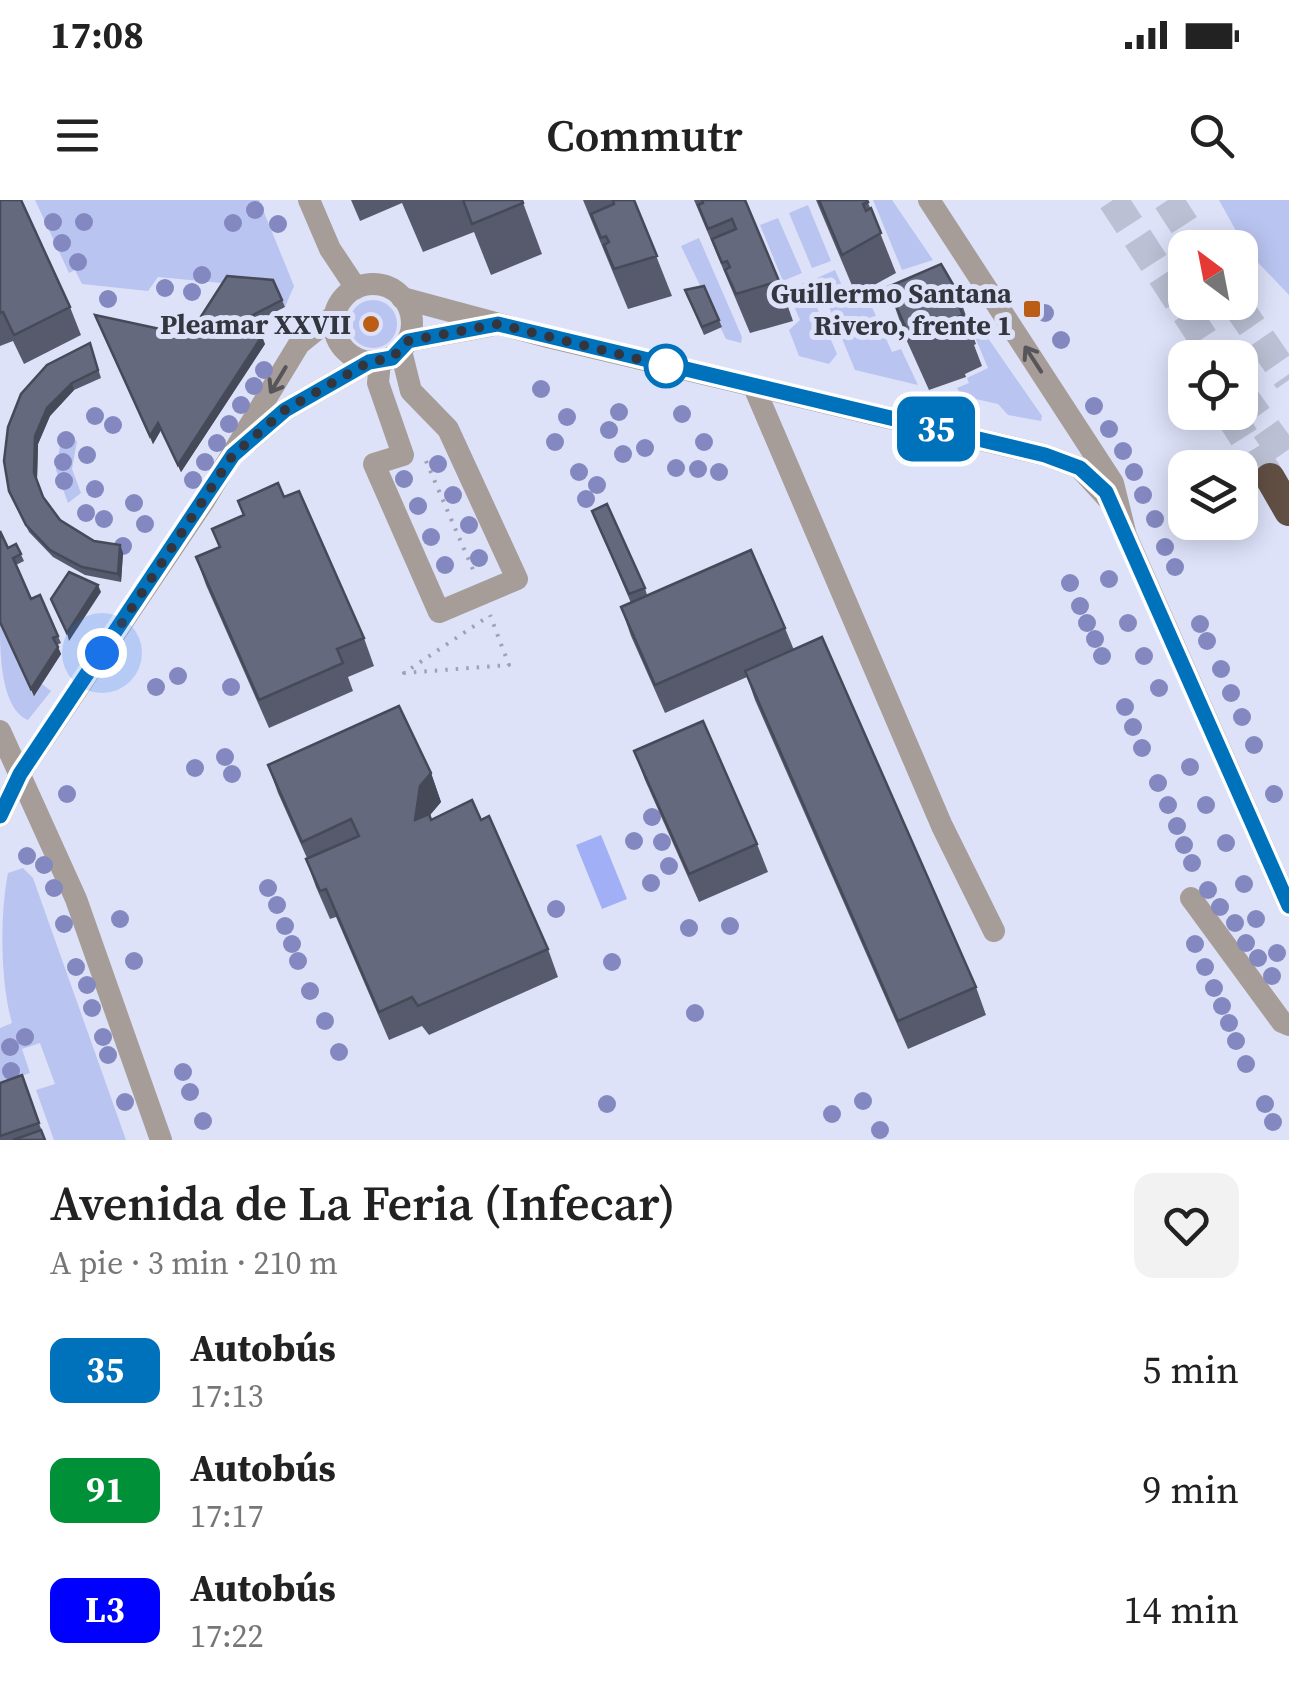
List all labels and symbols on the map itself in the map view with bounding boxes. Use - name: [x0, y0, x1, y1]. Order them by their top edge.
- north arrow: [1168, 230, 1258, 320]
- place label: Guillermo Santana Rivero, frente 1: [771, 274, 1012, 344]
- marker: Guillermo Santana Rivero, frente 1: [1021, 298, 1043, 320]
- place label: Pleamar XXVII: [160, 305, 351, 343]
- marker: Pleamar XXVII: [360, 313, 382, 335]
- unlabelled marker: [645, 345, 687, 387]
- one-way arrow: [1023, 345, 1044, 373]
- one-way arrow: [268, 365, 288, 394]
- line badge: 35: [891, 396, 981, 462]
- your location: [77, 628, 127, 678]

